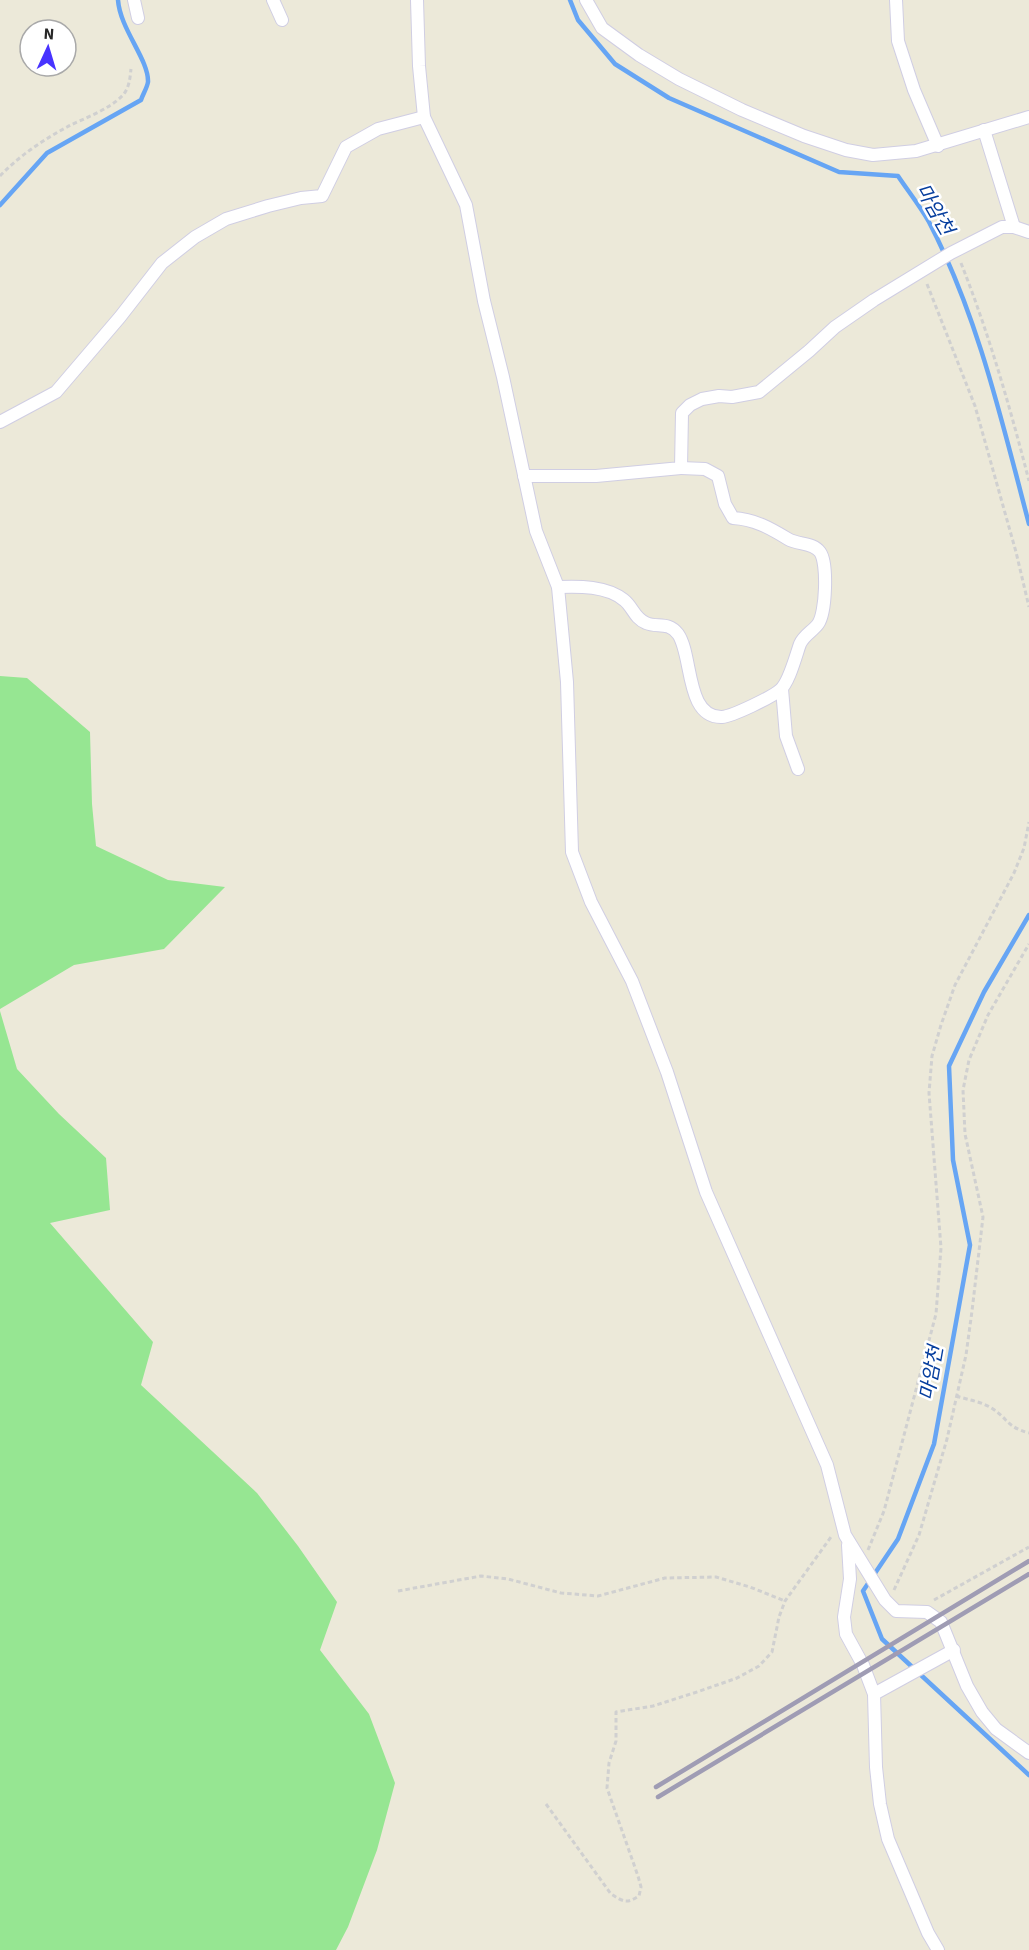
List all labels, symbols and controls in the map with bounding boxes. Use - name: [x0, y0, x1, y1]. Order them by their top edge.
- north arrow: [18, 18, 78, 78]
- text: N: [43, 23, 55, 45]
- water label: 마암천: [908, 179, 961, 243]
- water label: 마암천: [913, 1341, 951, 1403]

